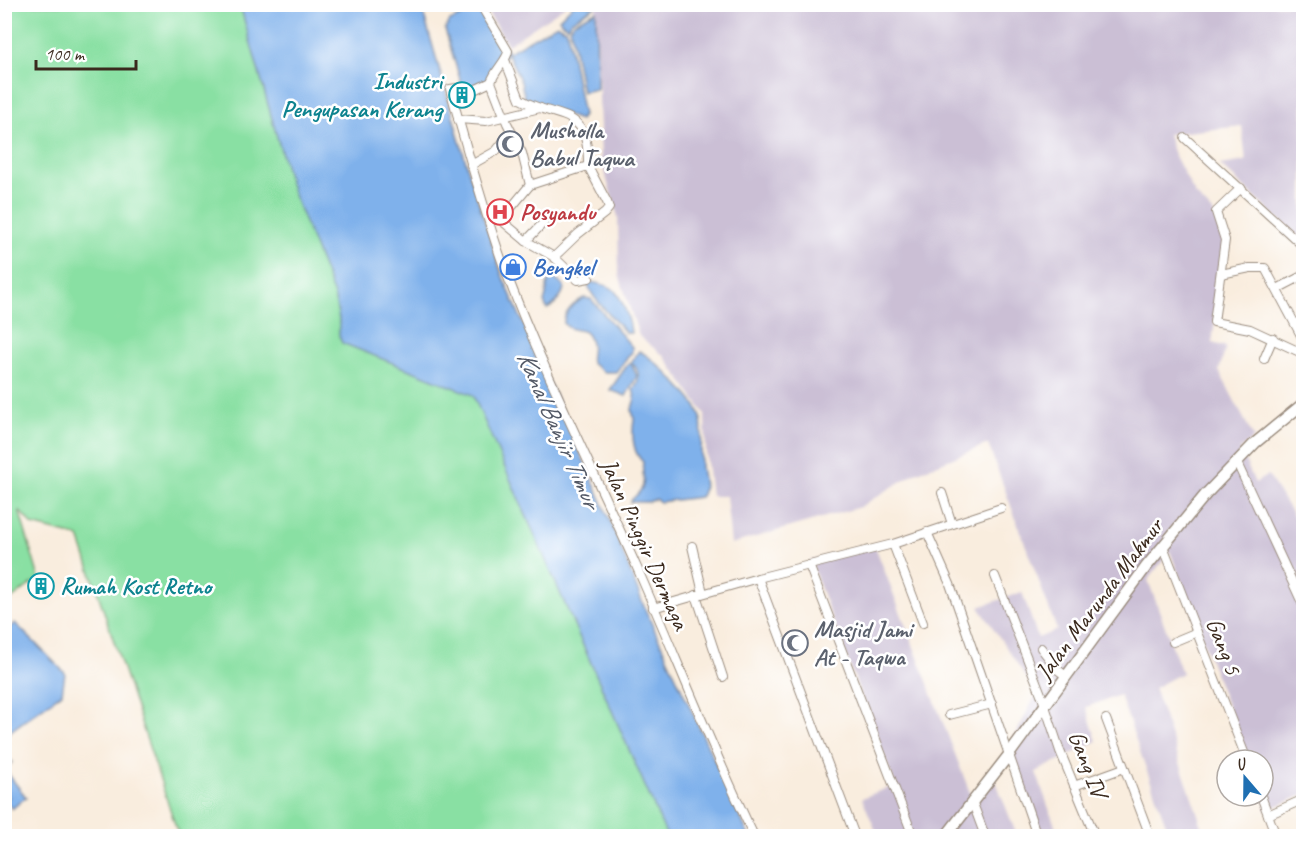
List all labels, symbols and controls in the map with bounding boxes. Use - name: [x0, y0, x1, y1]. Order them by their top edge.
- scale bar: [36, 33, 136, 71]
- text: 100 m: [45, 43, 86, 65]
- place label: Industri Pengupasan Kerang: [282, 66, 445, 124]
- building icon: Industri Pengupasan Kerang: [447, 80, 477, 110]
- place label: Musholla Babul Taqwa: [530, 115, 636, 173]
- mosque icon: Musholla Babul Taqwa: [495, 129, 525, 159]
- hospital icon: Posyandu: [485, 197, 515, 227]
- place label: Posyandu: [520, 197, 597, 227]
- shop icon: Bengkel: [498, 252, 528, 282]
- place label: Bengkel: [532, 252, 598, 282]
- water label: Kanal Banjir Timur: [509, 346, 610, 517]
- street label: Jalan Pinggir Dermaga: [593, 453, 697, 636]
- street label: Jalan Marunda Makmur: [1028, 510, 1171, 687]
- building icon: Rumah Kost Retno: [26, 571, 56, 601]
- place label: Rumah Kost Retno: [60, 571, 214, 601]
- street label: Gang 5: [1200, 613, 1249, 680]
- place label: Masjid Jami At - Taqwa: [814, 614, 915, 672]
- mosque icon: Masjid Jami At - Taqwa: [780, 628, 810, 658]
- street label: Gang IV: [1062, 727, 1116, 806]
- north arrow: [1215, 748, 1275, 808]
- text: U: [1233, 753, 1250, 776]

